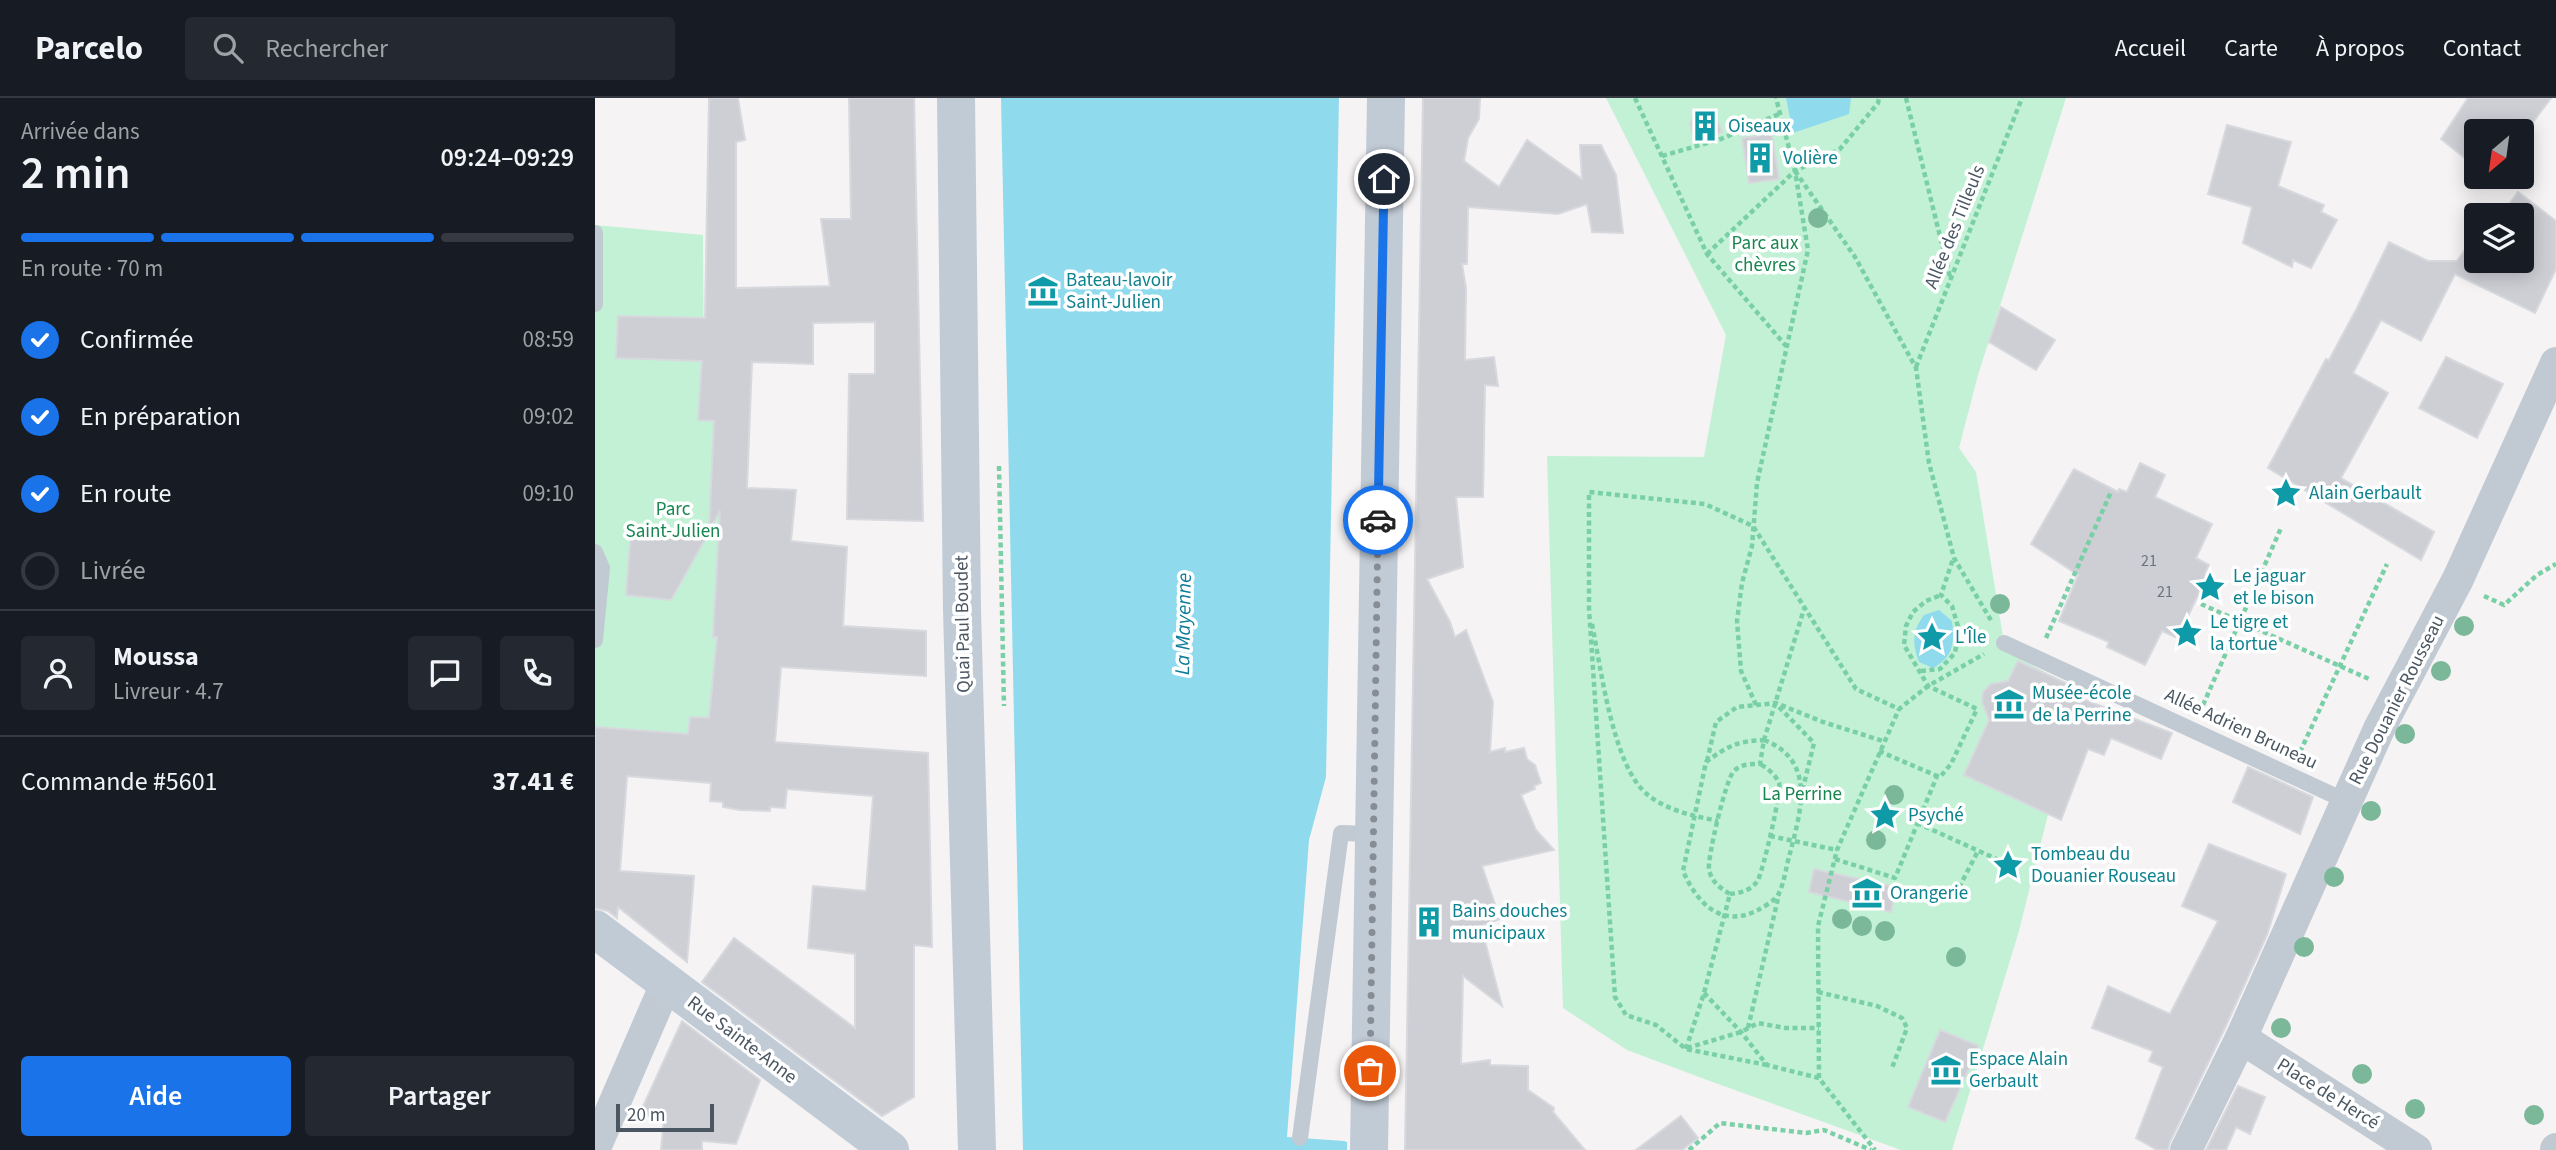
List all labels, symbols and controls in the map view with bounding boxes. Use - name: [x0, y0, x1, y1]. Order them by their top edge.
- search box: [185, 17, 675, 80]
- text: Parcelo: [35, 25, 143, 72]
- icon: search: [209, 29, 247, 67]
- text: Rechercher: [265, 30, 388, 67]
- text: Accueil: [2115, 31, 2186, 66]
- text: Carte: [2224, 31, 2278, 66]
- text: À propos: [2316, 31, 2405, 66]
- text: Contact: [2443, 31, 2521, 66]
- building icon: Oiseaux: [1688, 109, 1722, 143]
- place label: Oiseaux: [1728, 113, 1791, 140]
- text: Arrivée dans: [21, 115, 140, 148]
- north arrow: [2464, 119, 2534, 189]
- map controls: [2464, 119, 2534, 273]
- text: 09:24–09:29: [441, 139, 574, 176]
- text: 2 min: [21, 141, 130, 206]
- building icon: Volière: [1743, 141, 1777, 175]
- place label: Volière: [1783, 145, 1838, 172]
- pin: [1354, 149, 1414, 209]
- icon: home: [1365, 160, 1403, 198]
- street label: Allée des Tilleuls: [1918, 161, 1992, 293]
- button: layers: [2464, 203, 2534, 273]
- park label: Parc aux chèvres: [1732, 230, 1799, 279]
- text: En route · 70 m: [21, 252, 163, 285]
- place label: Bateau-lavoir Saint-Julien: [1066, 267, 1173, 316]
- museum icon: Bateau-lavoir Saint-Julien: [1026, 274, 1060, 308]
- icon: check: [21, 321, 59, 359]
- text: Confirmée: [80, 321, 194, 358]
- text: 08:59: [523, 323, 574, 356]
- icon: check: [21, 398, 59, 436]
- text: En préparation: [80, 398, 241, 435]
- text: 09:02: [523, 400, 574, 433]
- icon: check: [21, 475, 59, 513]
- text: En route: [80, 475, 171, 512]
- place icon: Alain Gerbault: [2269, 476, 2303, 510]
- text: 09:10: [523, 477, 574, 510]
- place label: Alain Gerbault: [2309, 480, 2422, 507]
- courier: [1343, 485, 1413, 555]
- park label: Parc Saint-Julien: [625, 496, 721, 545]
- icon: car: [1359, 501, 1397, 539]
- house number: 21: [2141, 550, 2157, 572]
- text: Livrée: [80, 552, 146, 589]
- street label: Quai Paul Boudet: [948, 554, 978, 693]
- place label: Le jaguar et le bison: [2233, 563, 2314, 612]
- place icon: Le jaguar et le bison: [2193, 570, 2227, 604]
- water label: La Mayenne: [1167, 573, 1199, 675]
- house number: 21: [2157, 581, 2173, 603]
- place label: Le tigre et la tortue: [2210, 609, 2289, 658]
- street label: Rue Douanier Rousseau: [2342, 610, 2452, 790]
- place icon: Le tigre et la tortue: [2170, 616, 2204, 650]
- place icon: L'Île: [1915, 620, 1949, 654]
- place label: L'Île: [1955, 624, 1987, 651]
- button: person: [21, 636, 95, 710]
- button: chat: [408, 636, 482, 710]
- button: phone: [500, 636, 574, 710]
- text: Moussa: [113, 638, 199, 675]
- text: Livreur · 4.7: [113, 675, 224, 708]
- place label: Musée-école de la Perrine: [2032, 680, 2131, 729]
- street label: Allée Adrien Bruneau: [2160, 682, 2322, 776]
- museum icon: Musée-école de la Perrine: [1992, 687, 2026, 721]
- text: Commande #5601: [21, 763, 218, 800]
- text: 37.41 €: [492, 763, 574, 800]
- park label: La Perrine: [1762, 781, 1842, 808]
- place icon: Psyché: [1868, 798, 1902, 832]
- place label: Psyché: [1908, 802, 1964, 829]
- place label: Tombeau du Douanier Rouseau: [2031, 841, 2176, 890]
- place icon: Tombeau du Douanier Rouseau: [1991, 848, 2025, 882]
- museum icon: Orangerie: [1850, 876, 1884, 910]
- place label: Orangerie: [1890, 880, 1968, 907]
- place label: Bains douches municipaux: [1452, 898, 1567, 947]
- building icon: Bains douches municipaux: [1412, 905, 1446, 939]
- street label: Rue Sainte-Anne: [681, 990, 803, 1090]
- pin: [1340, 1041, 1400, 1101]
- place label: Espace Alain Gerbault: [1969, 1046, 2068, 1095]
- icon: bag: [1351, 1052, 1389, 1090]
- street label: Place de Hercé: [2272, 1052, 2384, 1136]
- museum icon: Espace Alain Gerbault: [1929, 1053, 1963, 1087]
- button: Aide: [21, 1056, 291, 1136]
- button: Partager: [305, 1056, 574, 1136]
- scale bar: [616, 1101, 714, 1133]
- text: 20 m: [627, 1102, 665, 1129]

